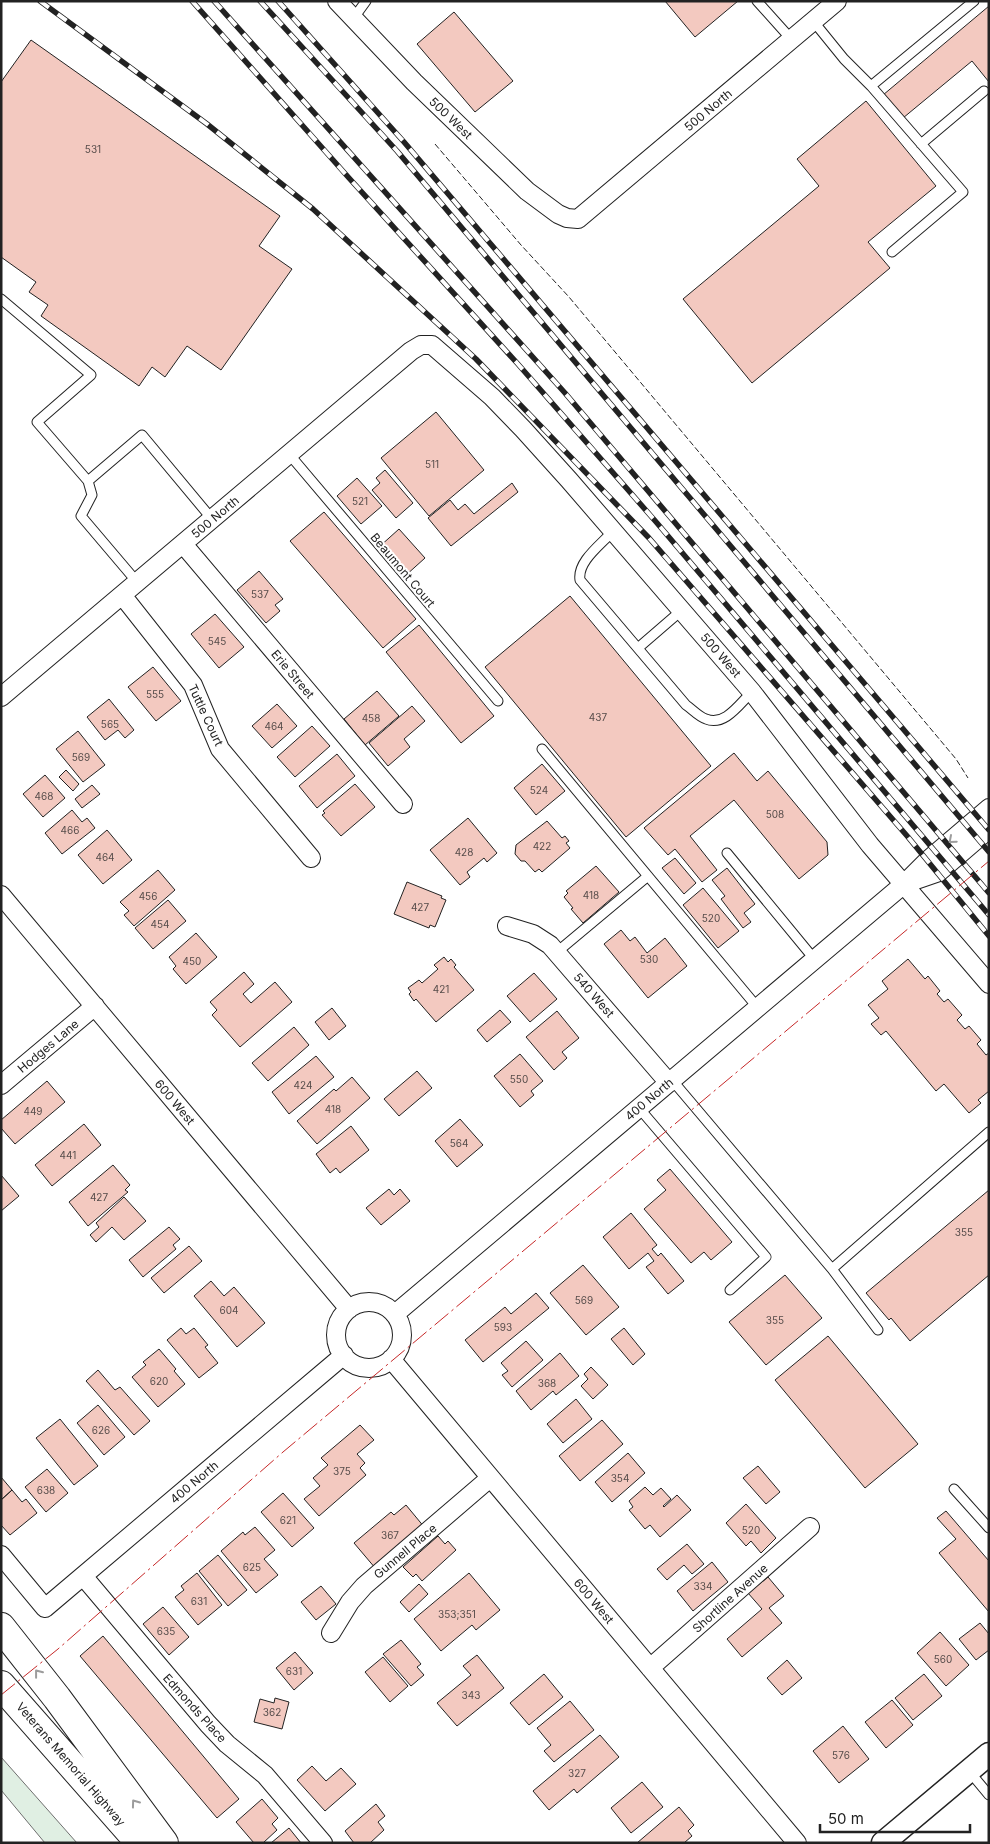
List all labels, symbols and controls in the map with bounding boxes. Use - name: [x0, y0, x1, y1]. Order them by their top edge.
- street label: 500 North: [681, 86, 735, 134]
- street label: 500 West: [426, 94, 476, 142]
- house number: 531: [85, 143, 101, 155]
- house number: 511: [425, 458, 439, 470]
- street label: 500 North: [188, 493, 242, 541]
- house number: 521: [352, 495, 368, 507]
- street label: Beaumont Court: [367, 530, 439, 610]
- house number: 537: [251, 588, 269, 600]
- street label: 500 West: [698, 630, 745, 680]
- house number: 545: [208, 635, 226, 647]
- street label: Erie Street: [268, 647, 318, 701]
- street label: Tuttle Court: [185, 682, 227, 748]
- house number: 555: [146, 688, 164, 700]
- house number: 437: [589, 711, 607, 723]
- house number: 458: [362, 712, 380, 724]
- house number: 565: [101, 718, 119, 730]
- house number: 464: [264, 720, 284, 732]
- house number: 569: [72, 751, 90, 763]
- house number: 524: [530, 784, 548, 796]
- house number: 468: [35, 790, 53, 802]
- house number: 508: [766, 808, 784, 820]
- house number: 466: [61, 824, 79, 836]
- one-way arrow: [948, 834, 957, 843]
- house number: 422: [533, 840, 551, 852]
- house number: 428: [455, 846, 473, 858]
- house number: 464: [95, 851, 115, 863]
- house number: 418: [583, 889, 599, 901]
- house number: 456: [139, 890, 157, 902]
- house number: 427: [411, 901, 429, 913]
- house number: 520: [702, 912, 720, 924]
- house number: 454: [151, 918, 170, 930]
- house number: 530: [640, 953, 658, 965]
- house number: 450: [183, 955, 201, 967]
- street label: 540 West: [570, 970, 618, 1021]
- house number: 421: [433, 983, 449, 995]
- street label: Hodges Lane: [14, 1016, 82, 1076]
- house number: 550: [510, 1073, 528, 1085]
- street label: 400 North: [622, 1075, 676, 1123]
- street label: 600 West: [152, 1076, 198, 1128]
- house number: 424: [294, 1079, 312, 1091]
- house number: 418: [325, 1103, 341, 1115]
- house number: 449: [23, 1105, 43, 1117]
- house number: 564: [450, 1137, 468, 1149]
- house number: 441: [60, 1149, 76, 1161]
- house number: 427: [90, 1191, 108, 1203]
- house number: 355: [955, 1226, 973, 1238]
- house number: 569: [575, 1294, 593, 1306]
- house number: 604: [220, 1304, 238, 1316]
- house number: 355: [766, 1314, 784, 1326]
- house number: 593: [494, 1321, 512, 1333]
- house number: 620: [150, 1375, 168, 1387]
- house number: 368: [538, 1377, 556, 1389]
- house number: 626: [92, 1424, 110, 1436]
- street label: 400 North: [167, 1458, 221, 1506]
- house number: 375: [333, 1465, 351, 1477]
- house number: 354: [611, 1472, 629, 1484]
- house number: 638: [37, 1484, 55, 1496]
- house number: 621: [280, 1514, 296, 1526]
- street label: Gunnell Place: [370, 1520, 440, 1582]
- house number: 520: [742, 1524, 760, 1536]
- house number: 367: [381, 1529, 399, 1541]
- street label: Shortline Avenue: [689, 1560, 771, 1636]
- house number: 625: [243, 1561, 261, 1573]
- street label: 600 West: [571, 1575, 617, 1627]
- house number: 334: [694, 1580, 712, 1592]
- house number: 631: [191, 1595, 207, 1607]
- house number: 353;351: [438, 1608, 476, 1620]
- house number: 635: [157, 1625, 175, 1637]
- house number: 560: [934, 1653, 952, 1665]
- house number: 631: [286, 1665, 302, 1677]
- one-way arrow: [35, 1669, 44, 1679]
- street label: Edmonds Place: [160, 1670, 230, 1746]
- house number: 343: [462, 1689, 480, 1701]
- street label: Veterans Memorial Highway: [13, 1699, 129, 1829]
- house number: 362: [263, 1706, 281, 1718]
- house number: 576: [832, 1749, 850, 1761]
- house number: 327: [568, 1767, 586, 1779]
- one-way arrow: [132, 1800, 141, 1809]
- scale bar: [820, 1802, 970, 1834]
- text: 50 m: [828, 1809, 864, 1828]

